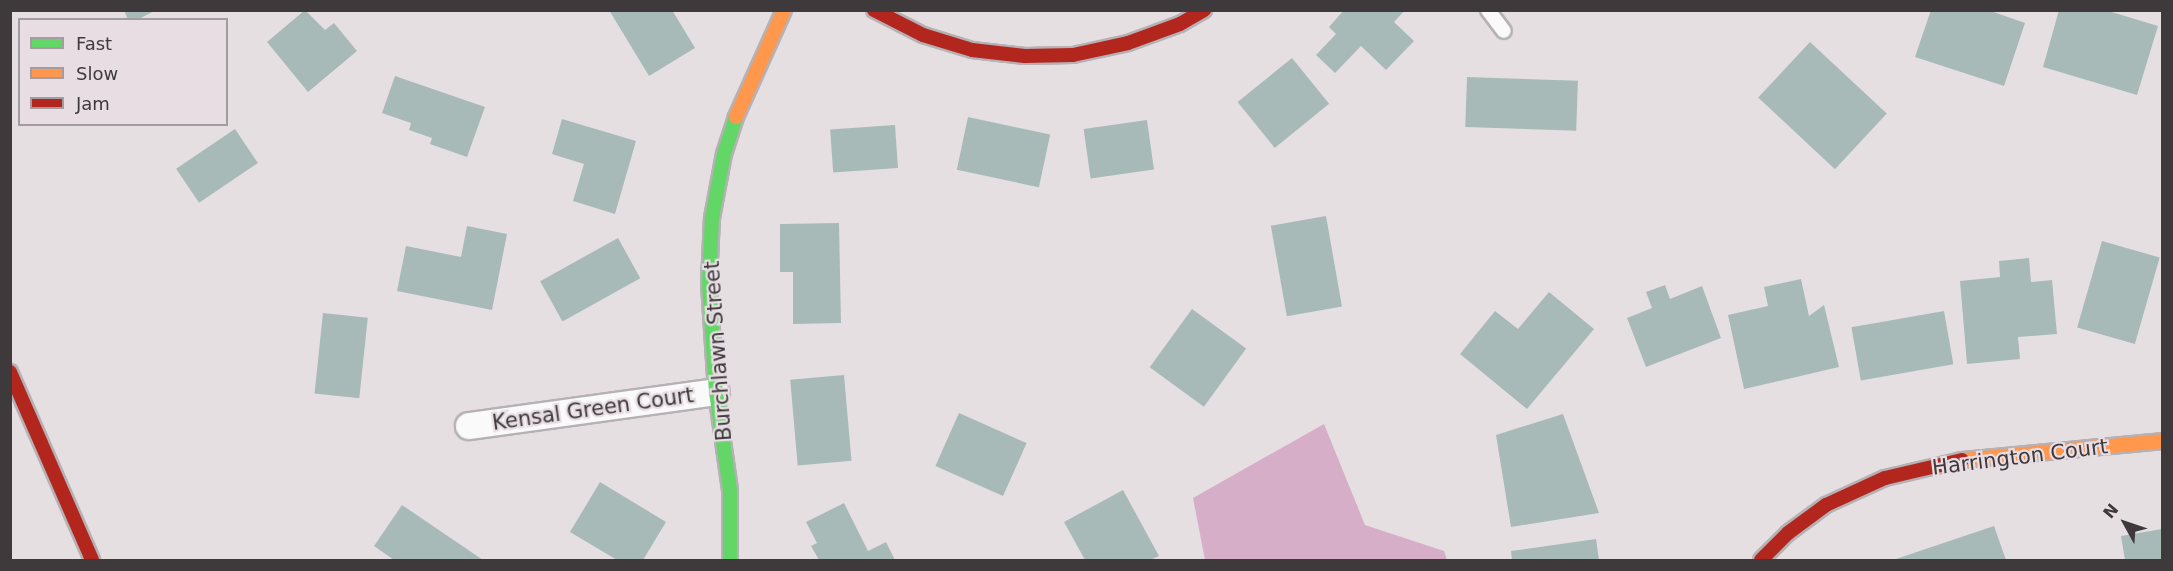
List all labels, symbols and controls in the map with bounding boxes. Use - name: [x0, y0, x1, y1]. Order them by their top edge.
- legend: [18, 18, 228, 126]
- text: Fast: [76, 33, 112, 54]
- text: Slow: [76, 63, 118, 84]
- text: Jam: [76, 93, 110, 114]
- street label: Burchlawn Street: [699, 260, 737, 442]
- street label: Kensal Green Court: [491, 382, 695, 436]
- street label: Harrington Court: [1931, 434, 2109, 480]
- north arrow: [2095, 493, 2155, 553]
- text: N: [2099, 500, 2122, 522]

